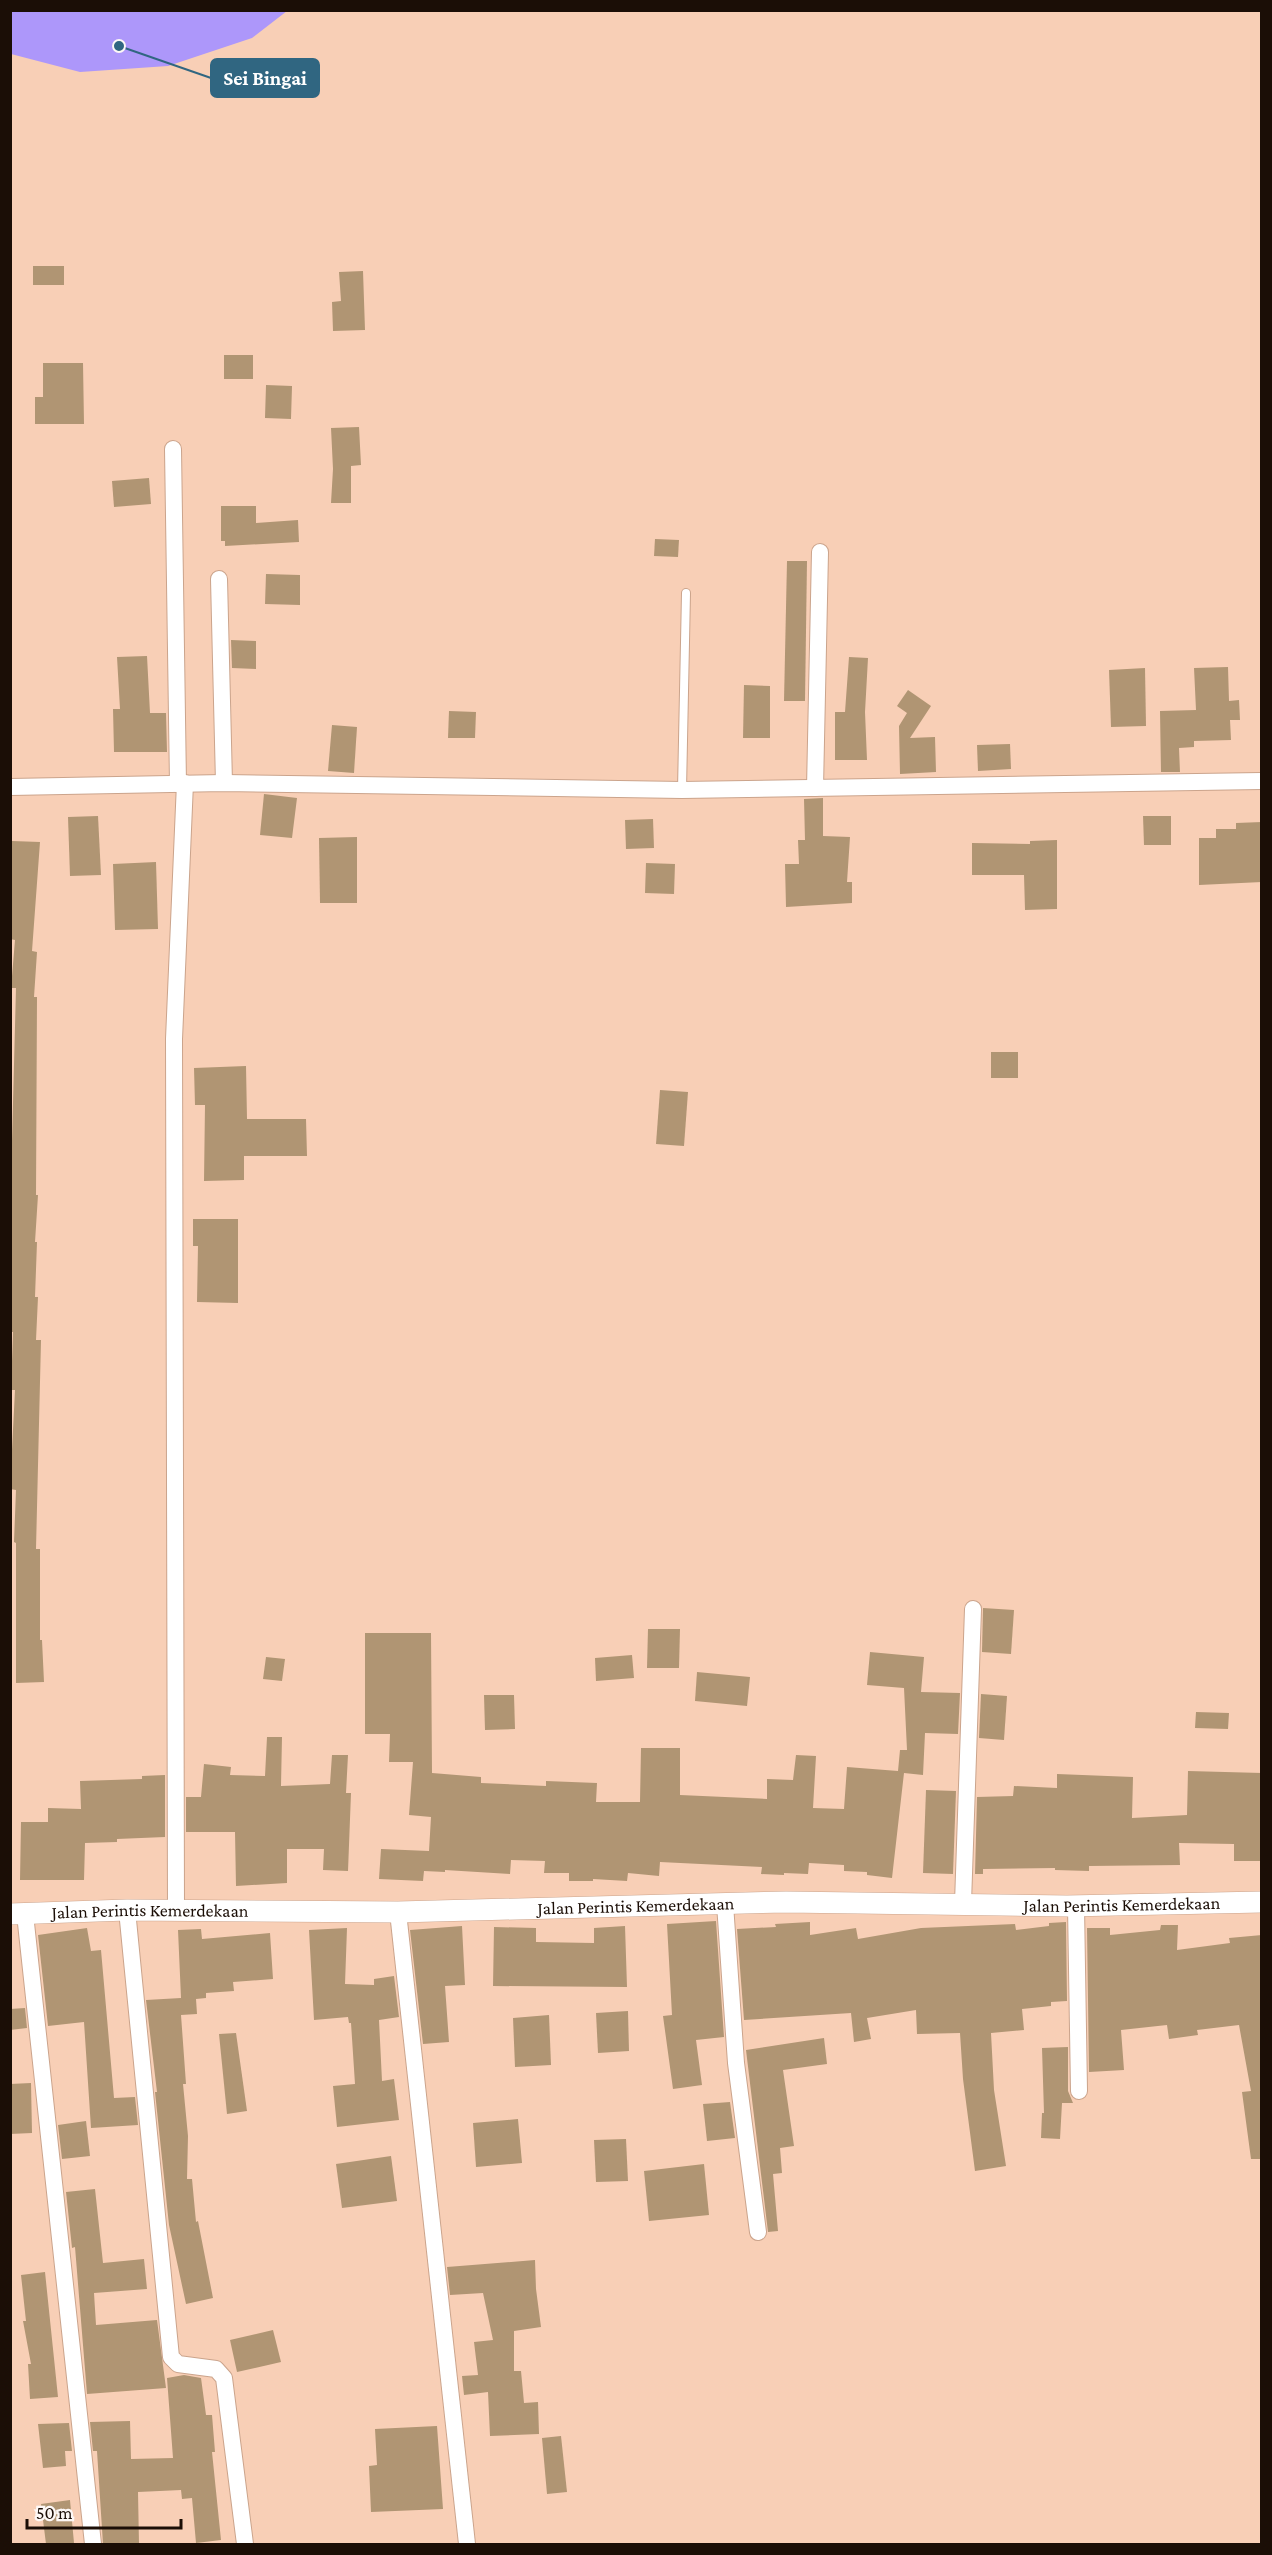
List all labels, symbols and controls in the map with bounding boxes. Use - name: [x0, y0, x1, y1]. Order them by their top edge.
- callout: Sei Bingai: [211, 59, 319, 97]
- text: Sei Bingai: [223, 67, 307, 89]
- street label: Jalan Perintis Kemerdekaan: [535, 1893, 735, 1918]
- street label: Jalan Perintis Kemerdekaan: [1021, 1893, 1221, 1916]
- street label: Jalan Perintis Kemerdekaan: [49, 1900, 249, 1923]
- scale bar: [27, 2492, 182, 2530]
- text: 50 m: [36, 2503, 73, 2523]

